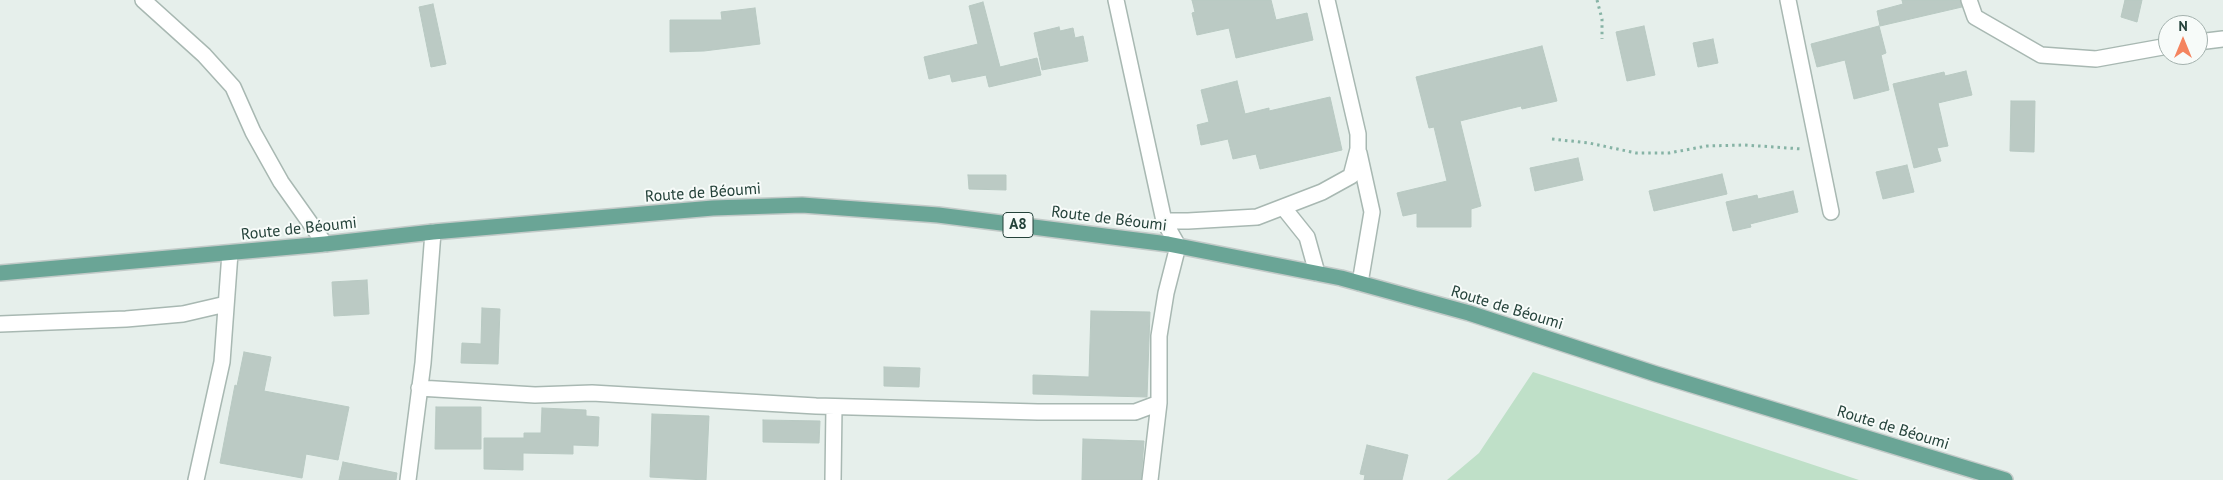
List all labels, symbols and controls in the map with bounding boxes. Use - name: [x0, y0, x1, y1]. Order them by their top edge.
- north arrow: [2158, 15, 2208, 65]
- text: N: [2178, 17, 2188, 35]
- street label: Route de Béoumi: [644, 179, 762, 207]
- street label: Route de Béoumi: [1050, 202, 1168, 236]
- road number: A8: [1003, 212, 1033, 238]
- street label: Route de Béoumi: [240, 213, 358, 245]
- street label: Route de Béoumi: [1449, 282, 1565, 334]
- street label: Route de Béoumi: [1835, 402, 1951, 454]

